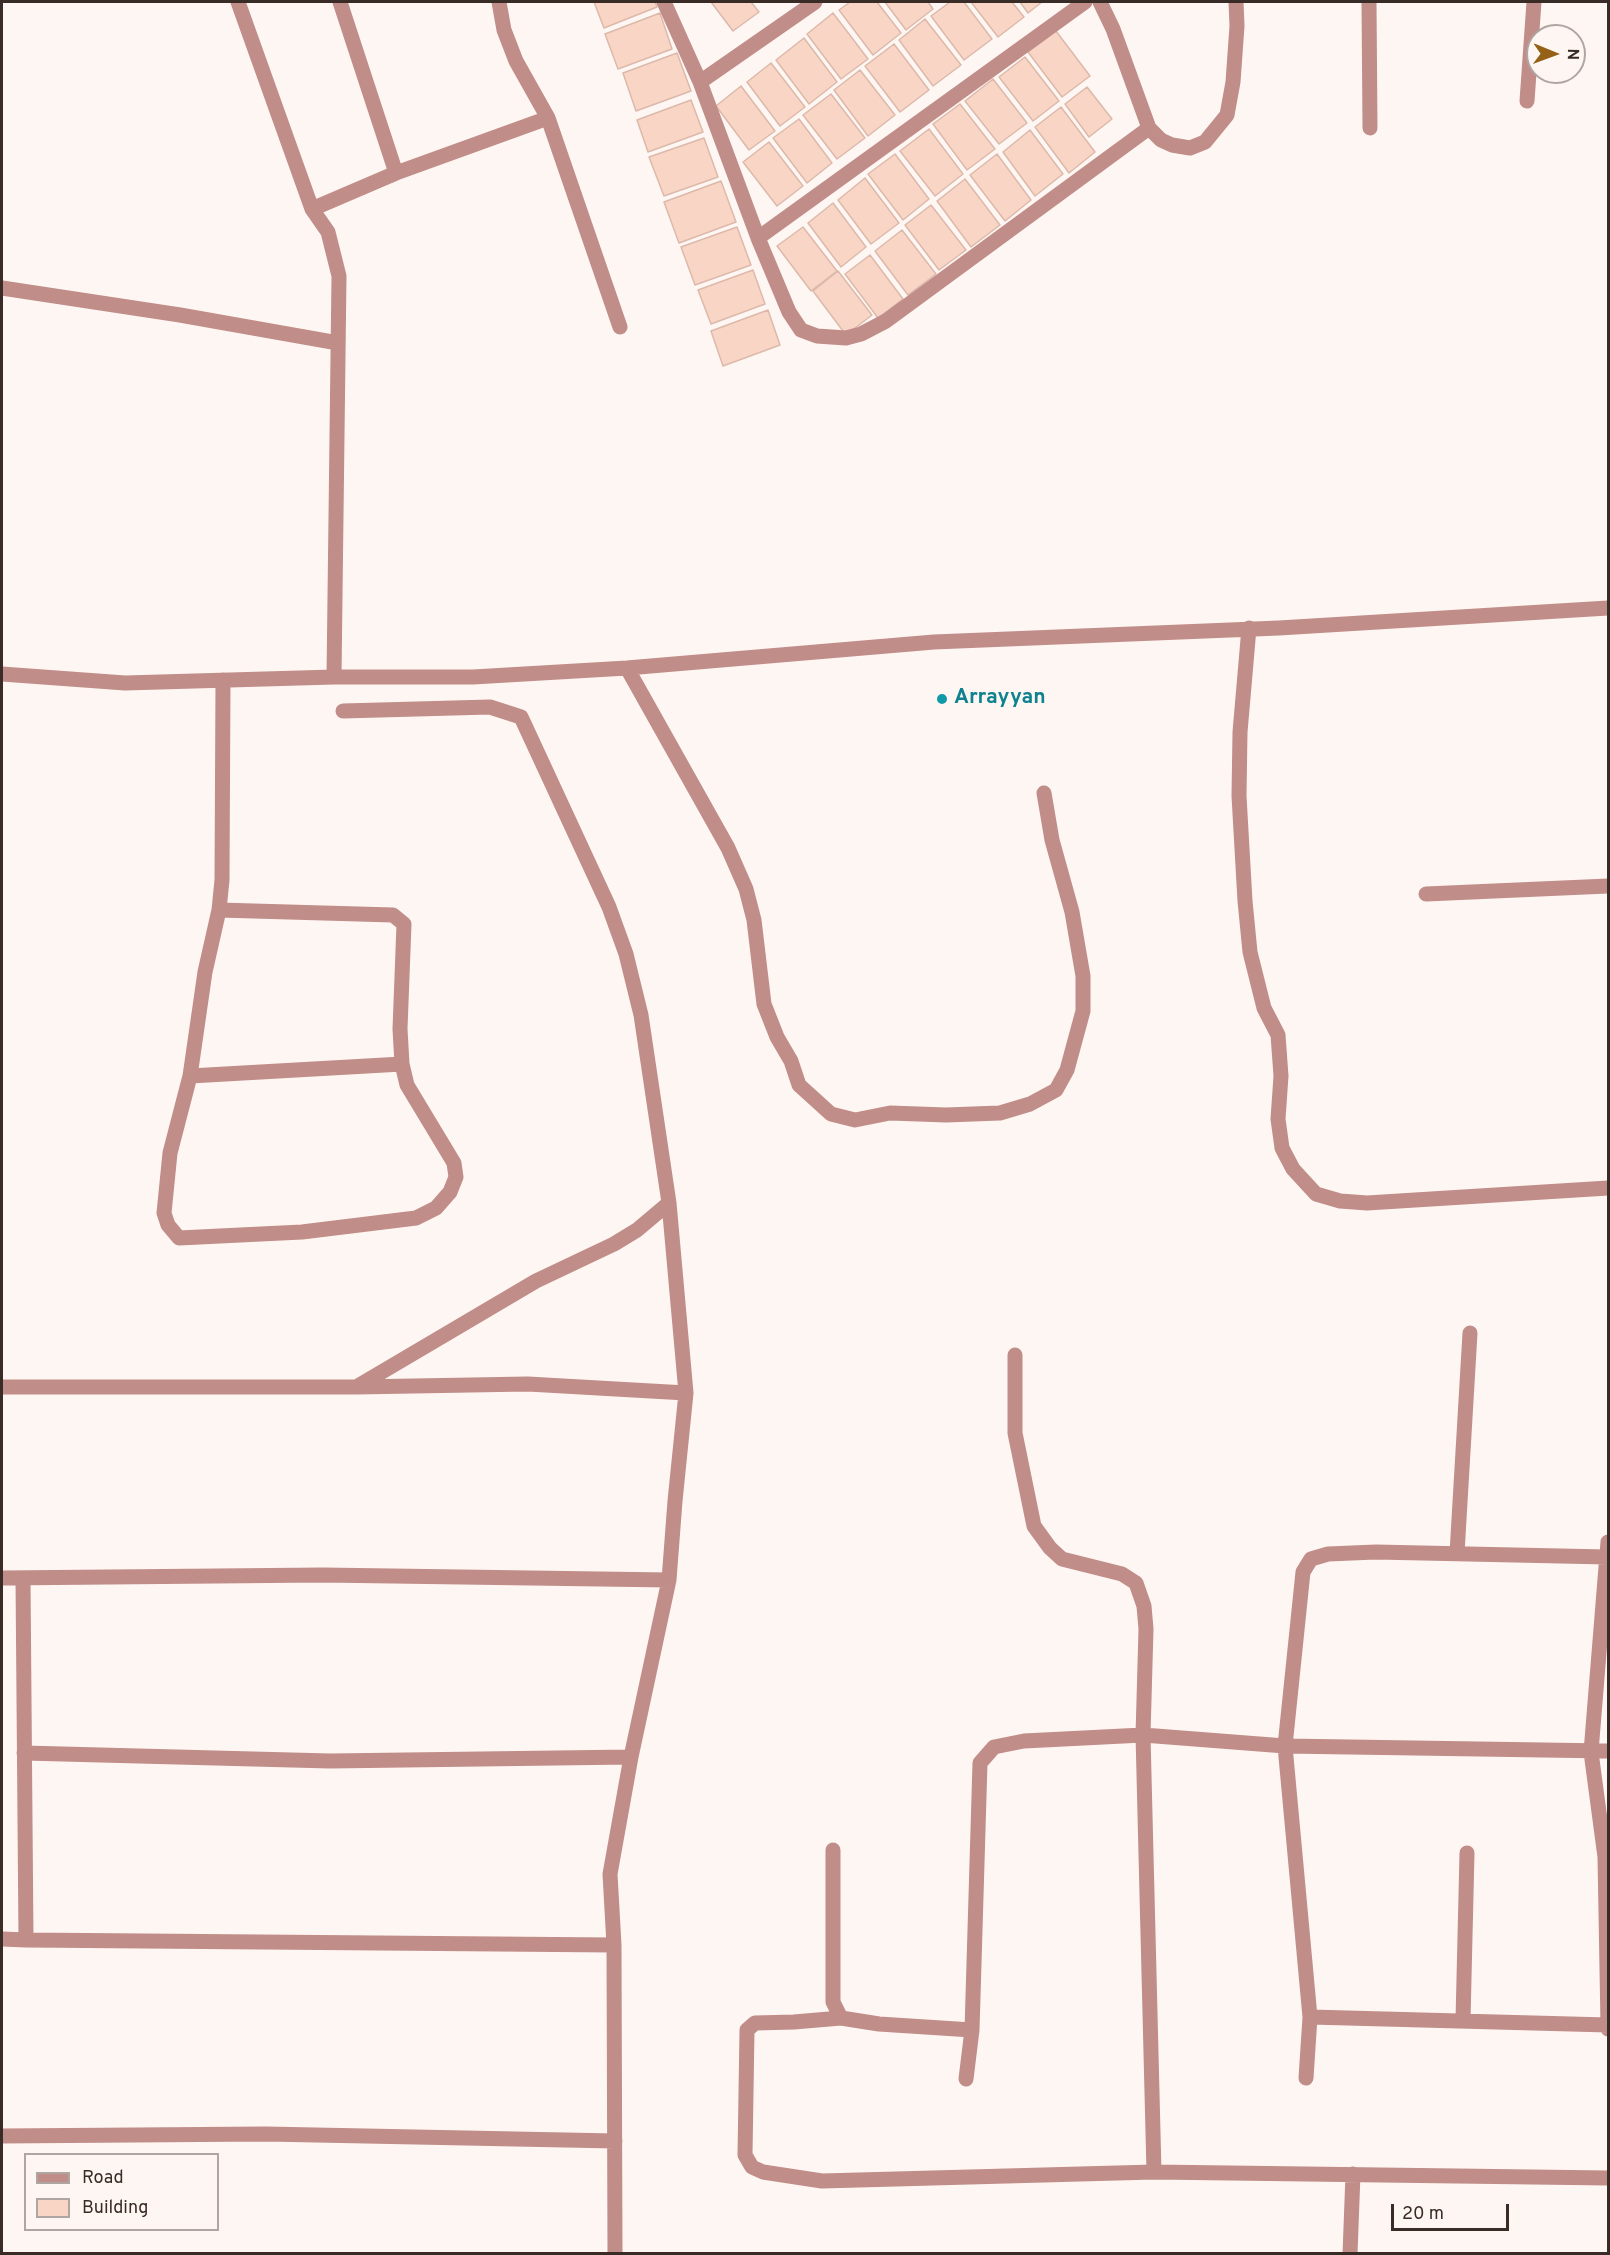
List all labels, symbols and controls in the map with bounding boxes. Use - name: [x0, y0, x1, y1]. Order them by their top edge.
- north arrow: [1526, 24, 1586, 84]
- text: N: [1562, 48, 1582, 60]
- place label: Arrayyan: [954, 686, 1046, 712]
- marker: Arrayyan: [935, 692, 949, 706]
- legend: [24, 2153, 219, 2231]
- text: Road: [82, 2167, 124, 2190]
- scale bar: [1394, 2192, 1512, 2230]
- text: Building: [82, 2197, 148, 2220]
- text: 20 m: [1402, 2203, 1444, 2226]

